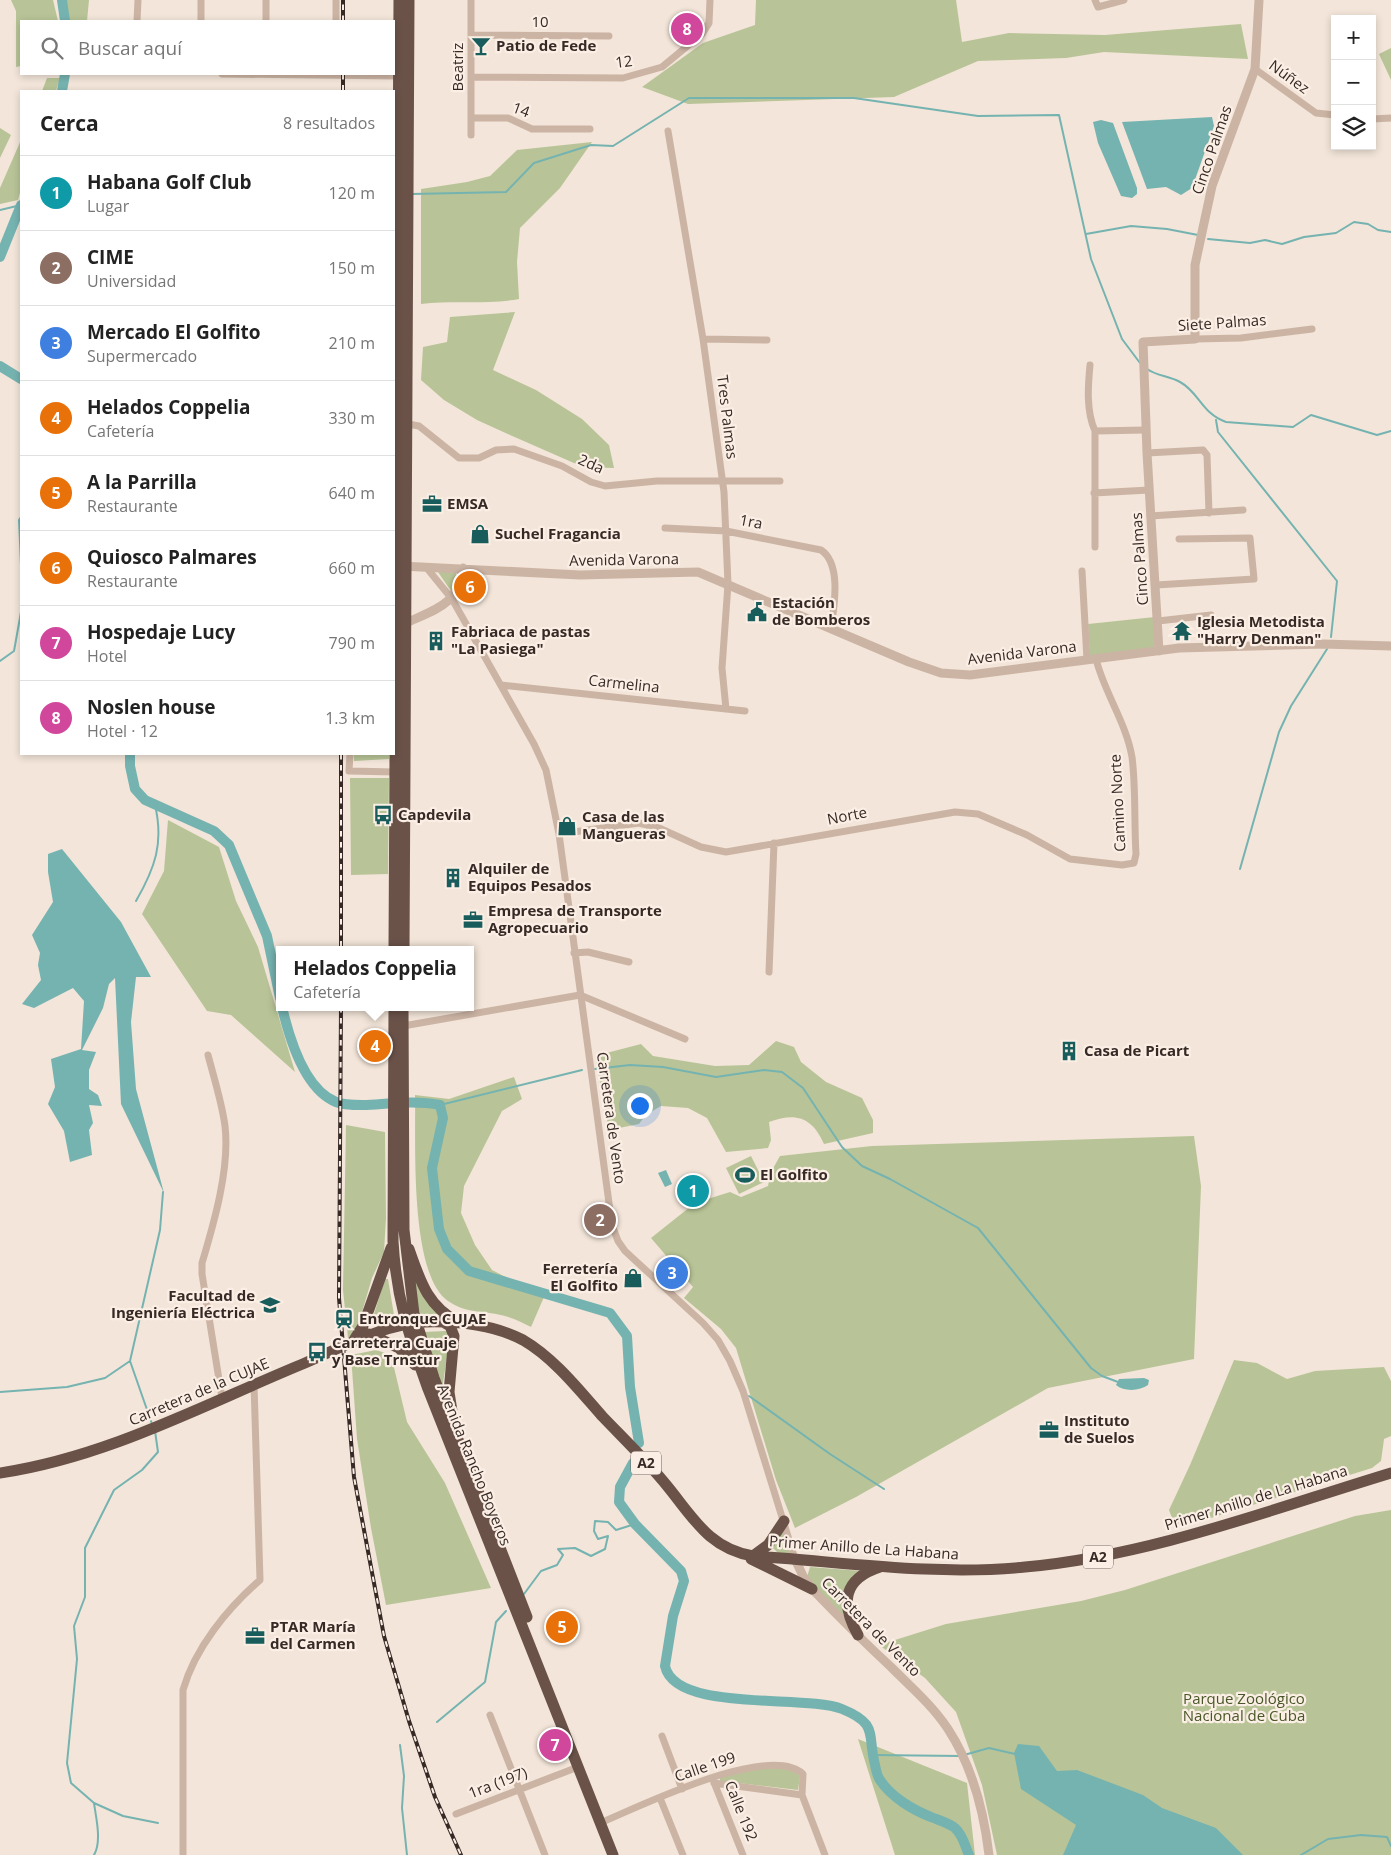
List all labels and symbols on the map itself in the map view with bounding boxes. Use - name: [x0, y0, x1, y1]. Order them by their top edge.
- pin: 8: [671, 10, 703, 48]
- street label: 10: [531, 11, 549, 31]
- bar icon: Patio de Fede: [470, 35, 492, 57]
- place label: Patio de Fede: [496, 35, 597, 55]
- street label: Beatriz: [447, 43, 467, 91]
- street label: 12: [614, 50, 634, 72]
- street label: Núñez: [1265, 55, 1314, 98]
- street label: 14: [510, 97, 533, 122]
- street label: Cinco Palmas: [1186, 102, 1236, 197]
- street label: Siete Palmas: [1177, 309, 1267, 335]
- street label: Tres Palmas: [713, 374, 743, 460]
- street label: 2da: [575, 449, 607, 478]
- office icon: EMSA: [421, 493, 443, 515]
- place label: EMSA: [447, 493, 489, 513]
- street label: 1ra: [738, 509, 764, 533]
- street label: Cinco Palmas: [1126, 512, 1152, 606]
- shop icon: Suchel Fragancia: [469, 523, 491, 545]
- place label: Suchel Fragancia: [495, 523, 621, 543]
- street label: Avenida Varona: [569, 548, 679, 570]
- pin: 6: [454, 568, 486, 606]
- place label: Estación de Bomberos: [772, 592, 870, 629]
- public building icon: Estación de Bomberos: [746, 601, 768, 623]
- place label: Iglesia Metodista "Harry Denman": [1197, 611, 1325, 648]
- temple icon: Iglesia Metodista "Harry Denman": [1171, 620, 1193, 642]
- place label: Fabriaca de pastas "La Pasiega": [451, 621, 590, 658]
- building icon: Fabriaca de pastas "La Pasiega": [425, 630, 447, 652]
- street label: Avenida Varona: [966, 635, 1078, 669]
- street label: Carmelina: [588, 669, 661, 697]
- street label: Camino Norte: [1104, 754, 1130, 852]
- street label: Norte: [825, 801, 868, 829]
- bus stop icon: Capdevila: [372, 804, 394, 826]
- place label: Capdevila: [398, 804, 471, 824]
- place label: Casa de las Mangueras: [582, 806, 666, 843]
- shop icon: Casa de las Mangueras: [556, 815, 578, 837]
- place label: Alquiler de Equipos Pesados: [468, 858, 592, 895]
- building icon: Alquiler de Equipos Pesados: [442, 867, 464, 889]
- place label: Empresa de Transporte Agropecuario: [488, 900, 662, 937]
- office icon: Empresa de Transporte Agropecuario: [462, 909, 484, 931]
- pin: 4: [359, 1027, 391, 1065]
- building icon: Casa de Picart: [1058, 1040, 1080, 1062]
- place label: Casa de Picart: [1084, 1040, 1190, 1060]
- street label: Carretera de Vento: [593, 1051, 631, 1185]
- your location: [627, 1093, 653, 1119]
- sports icon: El Golfito: [734, 1164, 756, 1186]
- place label: El Golfito: [760, 1164, 828, 1184]
- pin: 1: [677, 1172, 709, 1210]
- pin: 2: [584, 1201, 616, 1239]
- pin: 3: [656, 1254, 688, 1292]
- place label: Ferretería El Golfito: [543, 1258, 618, 1295]
- shop icon: Ferretería El Golfito: [622, 1267, 644, 1289]
- place label: Facultad de Ingeniería Eléctrica: [111, 1285, 255, 1322]
- school or university icon: Facultad de Ingeniería Eléctrica: [259, 1294, 281, 1316]
- station icon: Entronque CUJAE: [333, 1308, 355, 1330]
- place label: Entronque CUJAE: [359, 1308, 486, 1328]
- place label: Carreterra Cuaje y Base Trnstur: [332, 1332, 457, 1369]
- bus stop icon: Carreterra Cuaje y Base Trnstur: [306, 1341, 328, 1363]
- street label: Carretera de la CUJAE: [125, 1352, 272, 1430]
- street label: Avenida Rancho Boyeros: [433, 1381, 517, 1549]
- place label: Instituto de Suelos: [1064, 1410, 1135, 1447]
- office icon: Instituto de Suelos: [1038, 1419, 1060, 1441]
- road number: A2: [631, 1452, 661, 1475]
- street label: Primer Anillo de La Habana: [1162, 1460, 1350, 1534]
- street label: Primer Anillo de La Habana: [768, 1530, 960, 1564]
- road number: A2: [1083, 1545, 1113, 1568]
- street label: Carretera de Vento: [818, 1572, 926, 1680]
- pin: 5: [546, 1608, 578, 1646]
- place label: PTAR María del Carmen: [270, 1616, 356, 1653]
- office icon: PTAR María del Carmen: [244, 1625, 266, 1647]
- park label: Parque Zoológico Nacional de Cuba: [1183, 1688, 1305, 1725]
- pin: 7: [539, 1726, 571, 1764]
- street label: Calle 199: [671, 1746, 738, 1786]
- street label: 1ra (197): [465, 1762, 530, 1802]
- street label: Calle 192: [721, 1777, 763, 1844]

